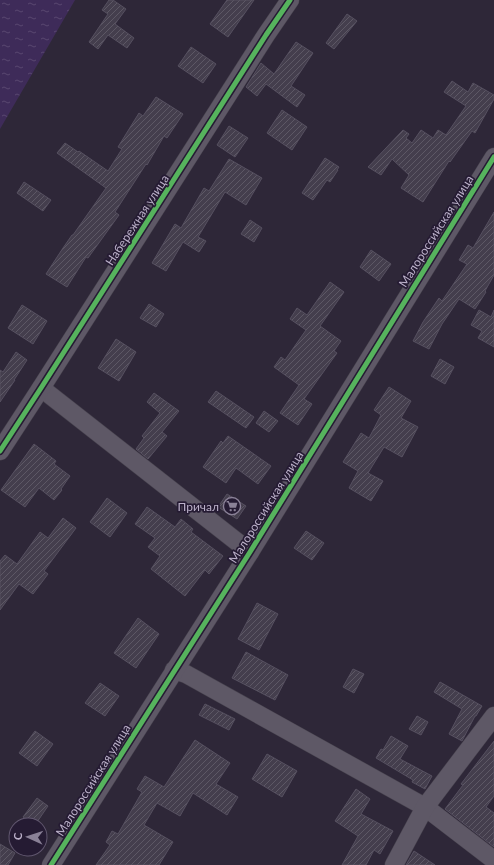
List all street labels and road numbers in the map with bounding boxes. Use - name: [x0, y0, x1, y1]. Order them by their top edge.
- street label: Набережная улица: [102, 172, 172, 268]
- street label: Малороссийская улица: [395, 172, 477, 290]
- street label: Малороссийская улица: [225, 448, 307, 566]
- street label: Малороссийская улица: [52, 721, 134, 839]

